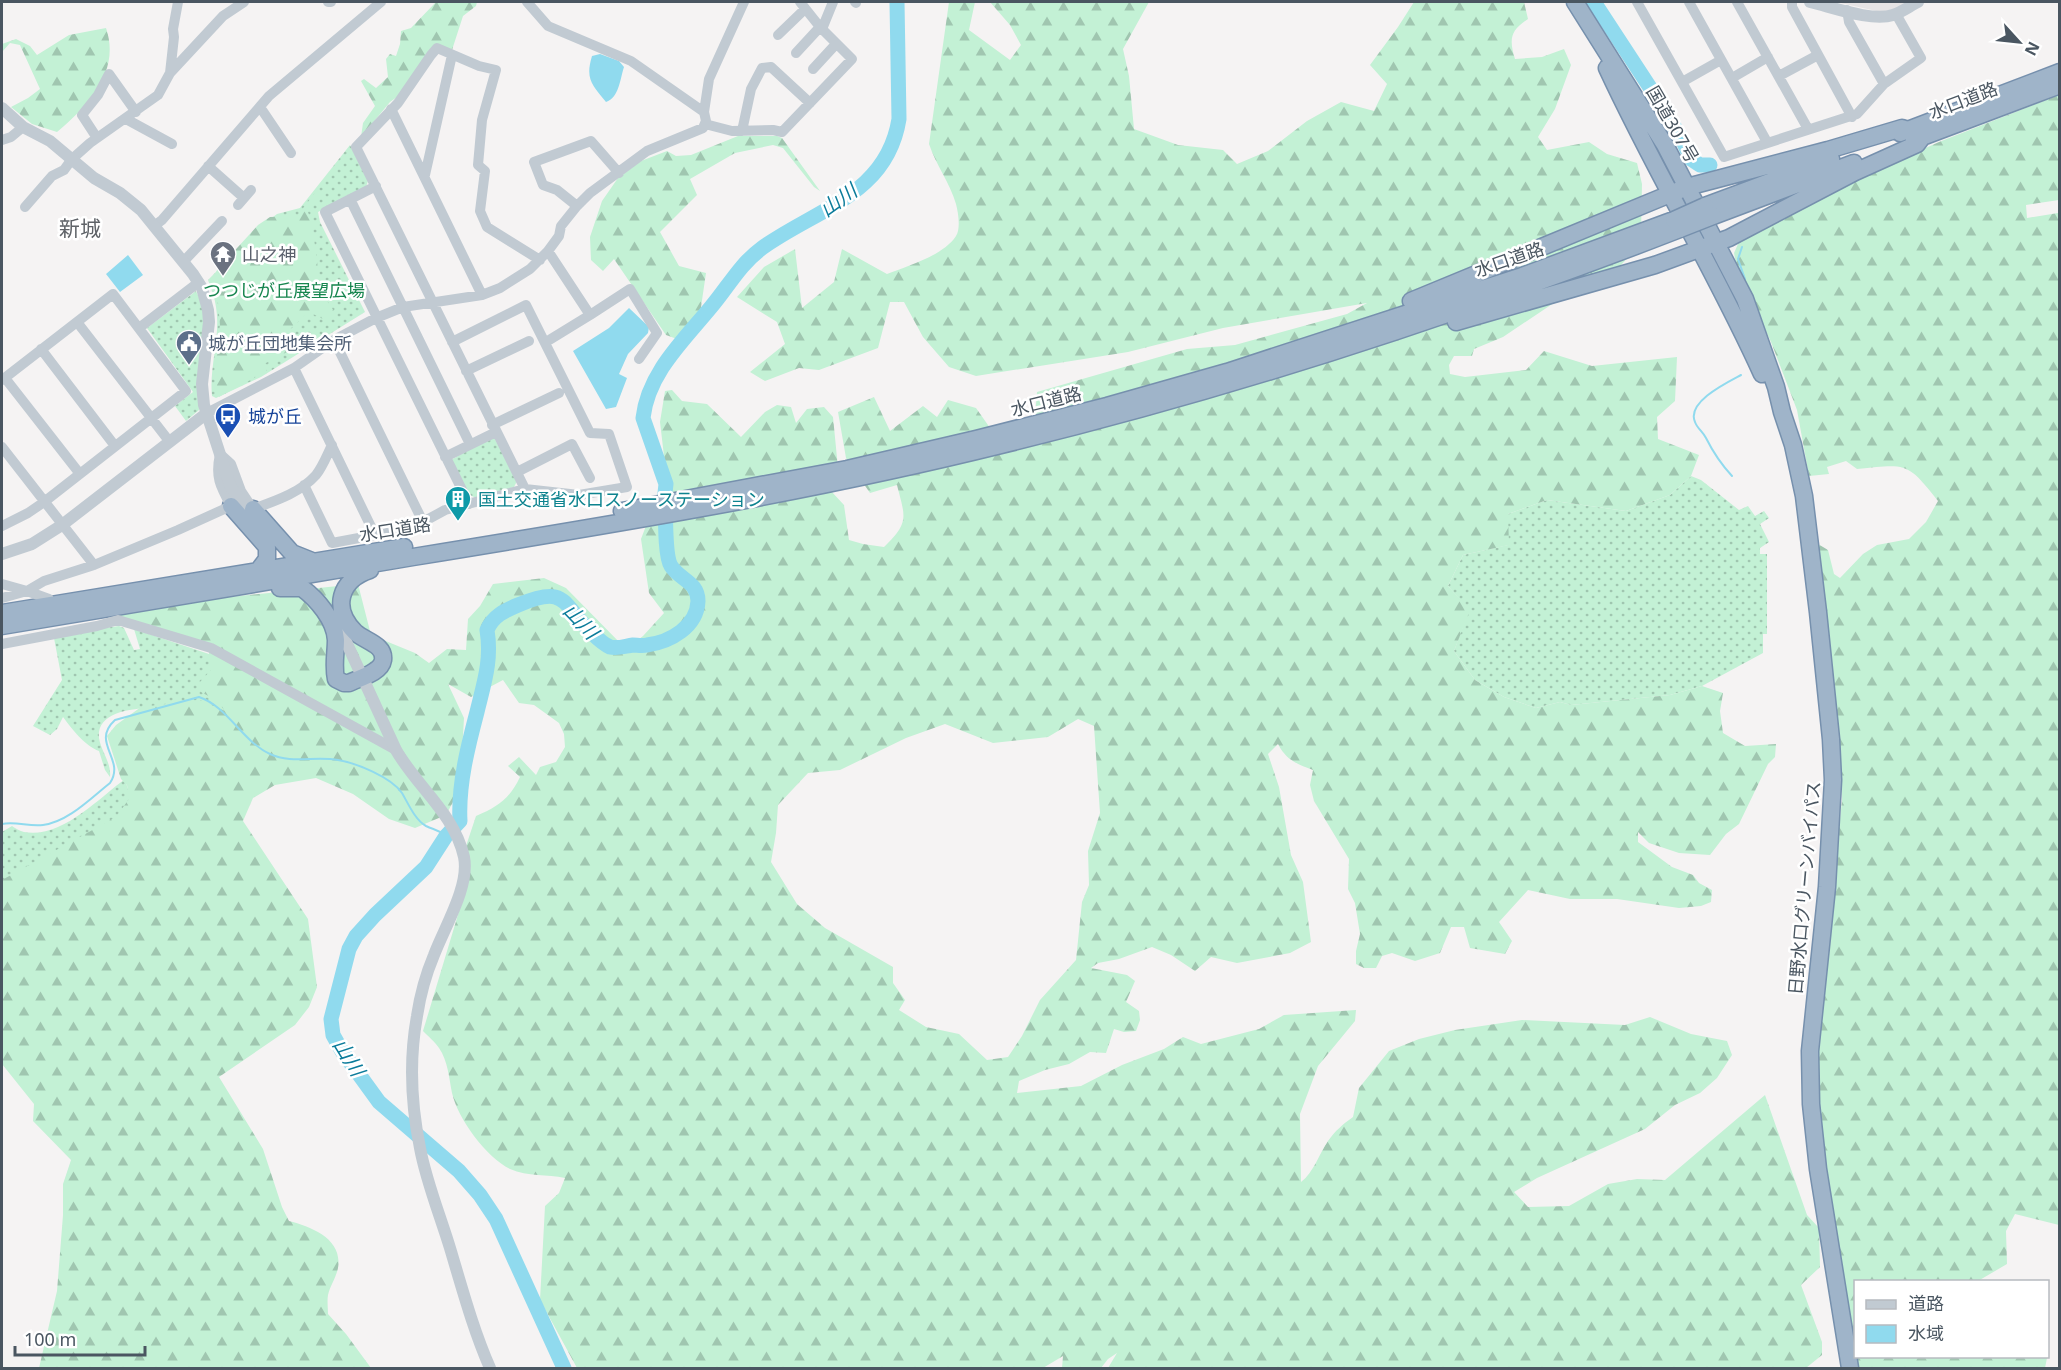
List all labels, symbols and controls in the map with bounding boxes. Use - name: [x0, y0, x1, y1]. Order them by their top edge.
- north arrow: [1989, 12, 2049, 72]
- text: N: [2020, 38, 2045, 60]
- street label: 水口道路: [1925, 76, 2001, 124]
- street label: 国道307号: [1641, 81, 1705, 167]
- water label: 山川: [814, 176, 864, 223]
- district label: 新城: [59, 214, 101, 242]
- street label: 水口道路: [1471, 236, 1547, 282]
- temple icon: 山之神: [208, 239, 238, 277]
- place label: 山之神: [242, 242, 296, 266]
- park label: つつじが丘展望広場: [203, 278, 365, 302]
- public building icon: 城が丘団地集会所: [174, 328, 204, 366]
- place label: 城が丘団地集会所: [208, 331, 352, 355]
- street label: 水口道路: [1008, 381, 1084, 421]
- bus stop icon: 城が丘: [213, 401, 243, 439]
- place label: 城が丘: [248, 404, 302, 428]
- building icon: 国土交通省水口スノーステーション: [443, 484, 473, 522]
- place label: 国土交通省水口スノーステーション: [478, 487, 765, 511]
- street label: 水口道路: [358, 512, 432, 546]
- water label: 山川: [557, 597, 606, 646]
- street label: 日野水口グリーンバイパス: [1783, 780, 1825, 996]
- water label: 山川: [327, 1033, 372, 1083]
- legend: [1854, 1280, 2049, 1358]
- text: 道路: [1908, 1291, 1944, 1315]
- scale bar: [15, 1319, 146, 1357]
- text: 水域: [1908, 1321, 1944, 1345]
- text: 100 m: [24, 1327, 76, 1351]

